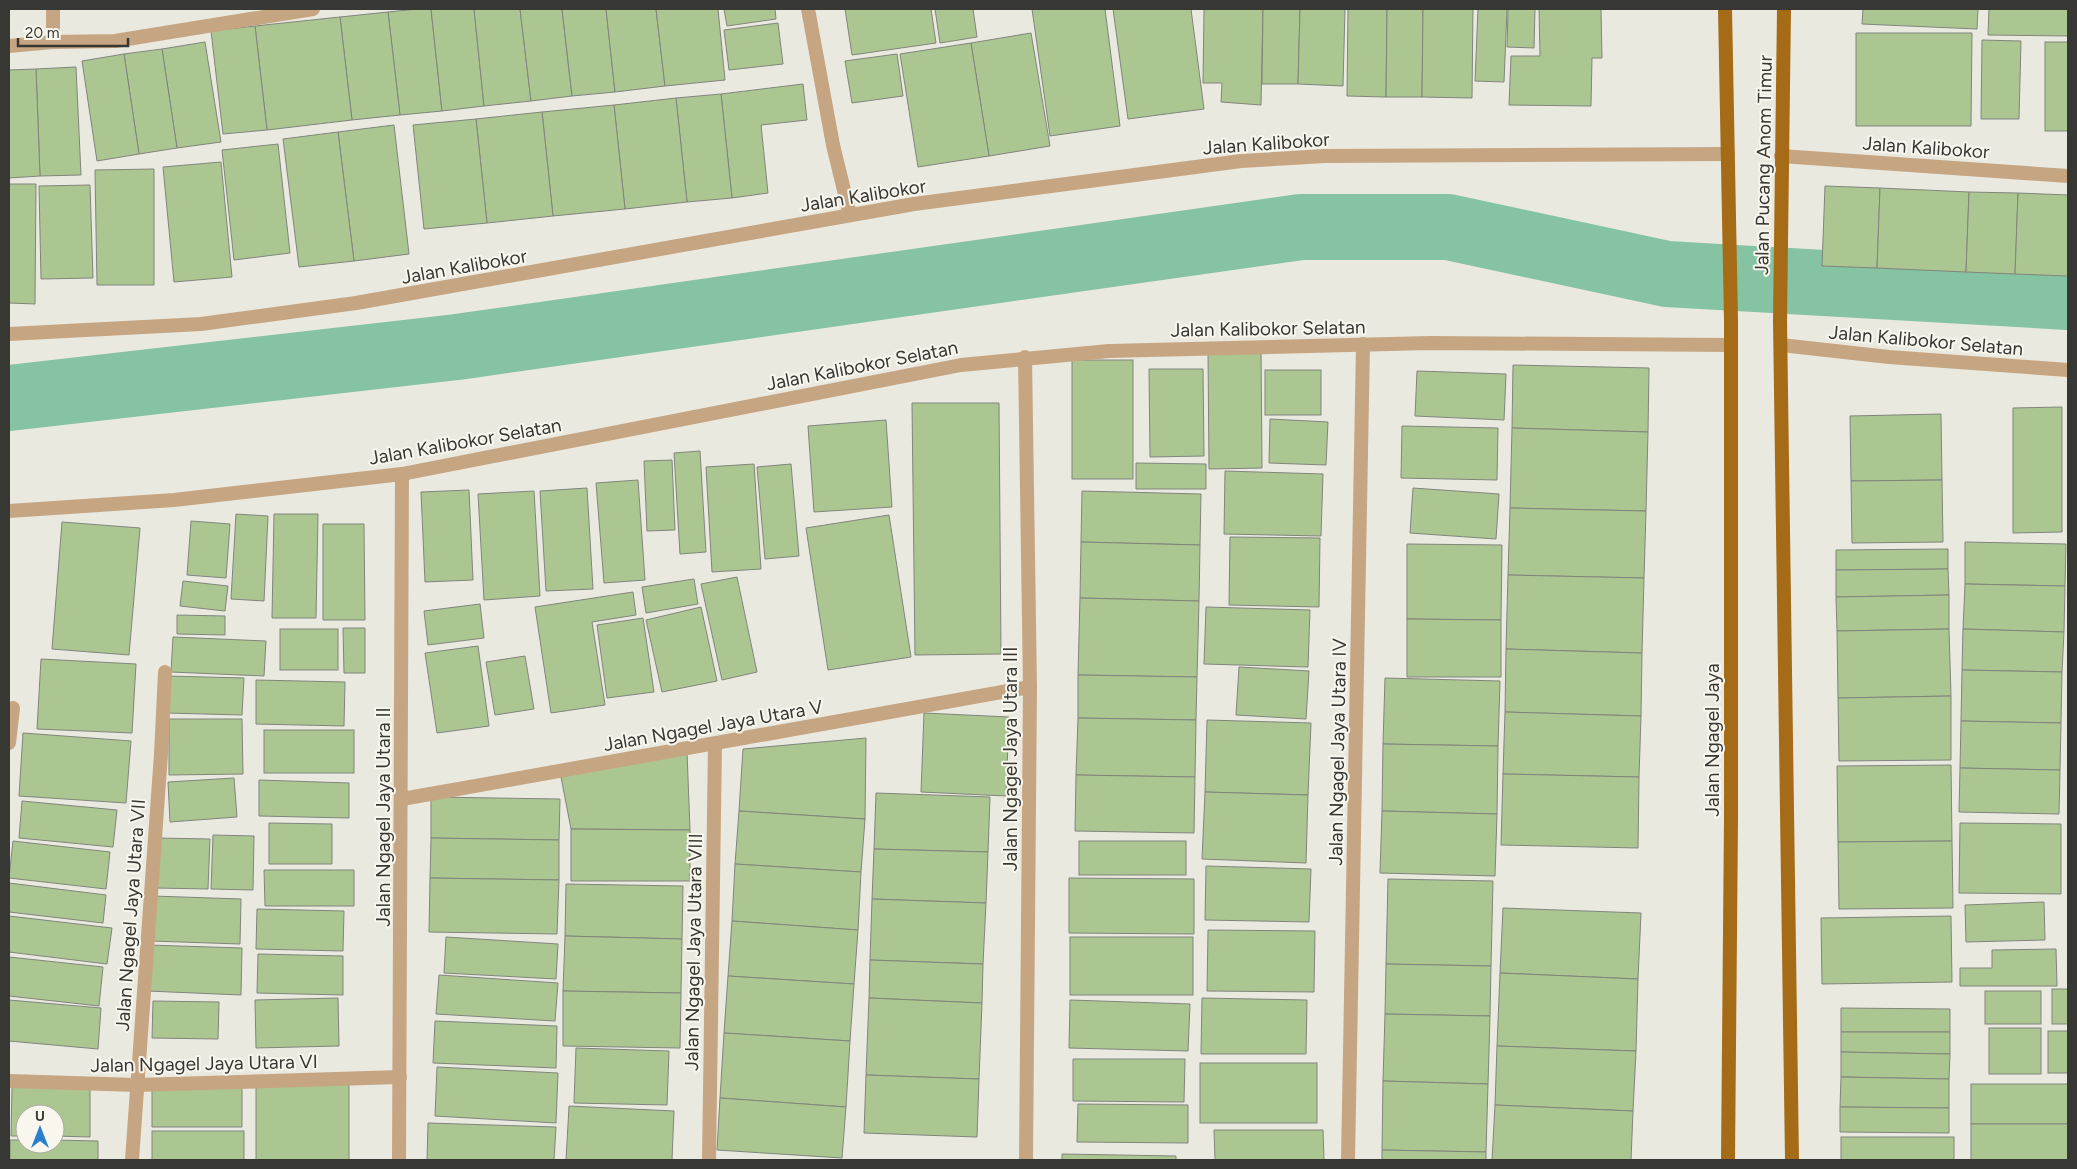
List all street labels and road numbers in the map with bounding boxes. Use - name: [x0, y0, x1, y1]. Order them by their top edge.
- street label: Jalan Pucang Anom Timur: [1750, 54, 1777, 275]
- street label: Jalan Kalibokor: [1202, 128, 1331, 159]
- street label: Jalan Kalibokor: [1862, 132, 1991, 163]
- street label: Jalan Kalibokor: [799, 174, 928, 217]
- street label: Jalan Kalibokor: [400, 244, 529, 289]
- street label: Jalan Kalibokor Selatan: [1170, 315, 1366, 342]
- street label: Jalan Kalibokor Selatan: [1828, 321, 2024, 360]
- street label: Jalan Kalibokor Selatan: [764, 336, 960, 395]
- street label: Jalan Kalibokor Selatan: [367, 413, 563, 470]
- street label: Jalan Ngagel Jaya Utara IV: [1324, 638, 1351, 866]
- street label: Jalan Ngagel Jaya Utara III: [999, 647, 1022, 871]
- street label: Jalan Ngagel Jaya: [1701, 663, 1724, 817]
- street label: Jalan Ngagel Jaya Utara V: [602, 695, 825, 756]
- street label: Jalan Ngagel Jaya Utara II: [372, 707, 395, 927]
- street label: Jalan Ngagel Jaya Utara VII: [111, 798, 150, 1032]
- street label: Jalan Ngagel Jaya Utara VIII: [680, 833, 707, 1071]
- street label: Jalan Ngagel Jaya Utara VI: [90, 1050, 318, 1077]

